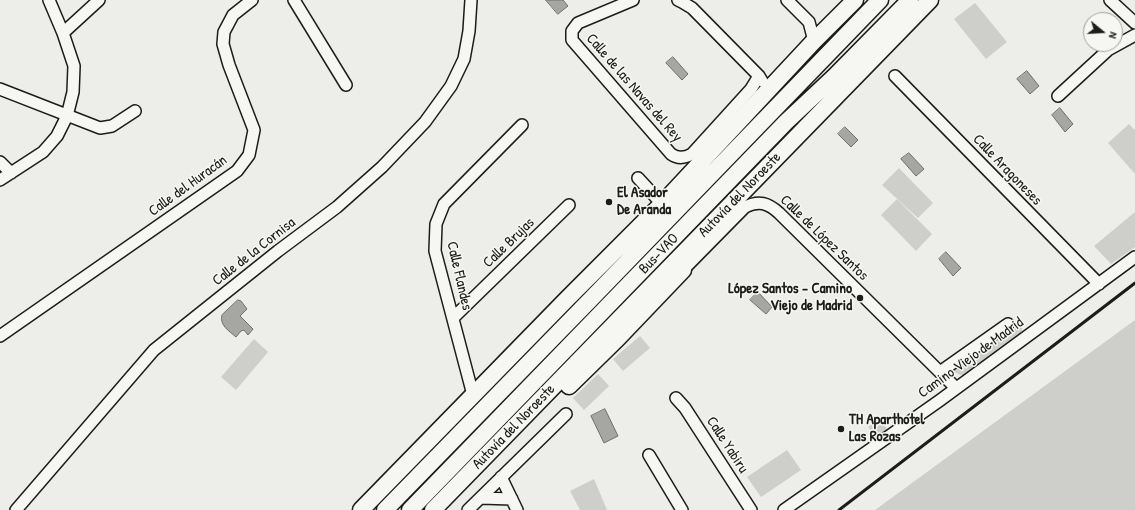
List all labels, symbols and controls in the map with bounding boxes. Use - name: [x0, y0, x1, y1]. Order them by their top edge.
- north arrow: [1083, 12, 1123, 52]
- street label: Calle de las Navas del Rey: [582, 30, 686, 146]
- text: N: [1106, 30, 1121, 40]
- street label: Calle Aragoneses: [969, 131, 1045, 209]
- street label: Autovía del Noroeste: [695, 149, 785, 241]
- street label: Calle del Huracán: [145, 152, 231, 220]
- place label: El Asador De Aranda: [617, 184, 671, 219]
- street label: Calle de López Santos: [776, 191, 872, 285]
- marker: El Asador De Aranda: [604, 197, 614, 207]
- street label: Calle de la Cornisa: [209, 214, 299, 290]
- street label: Calle Brujas: [480, 214, 538, 272]
- street label: Bus-VAO: [635, 230, 683, 278]
- street label: Calle Flandes: [442, 240, 476, 312]
- place label: López Santos - Camino Viejo de Madrid: [728, 280, 852, 315]
- marker: López Santos - Camino Viejo de Madrid: [855, 293, 865, 303]
- street label: Camino Viejo de Madrid: [915, 314, 1027, 402]
- street label: Autovía del Noroeste: [469, 381, 559, 473]
- place label: TH Aparthotel Las Rozas: [849, 411, 925, 446]
- street label: Calle Yabiru: [702, 413, 752, 477]
- marker: TH Aparthotel Las Rozas: [836, 424, 846, 434]

